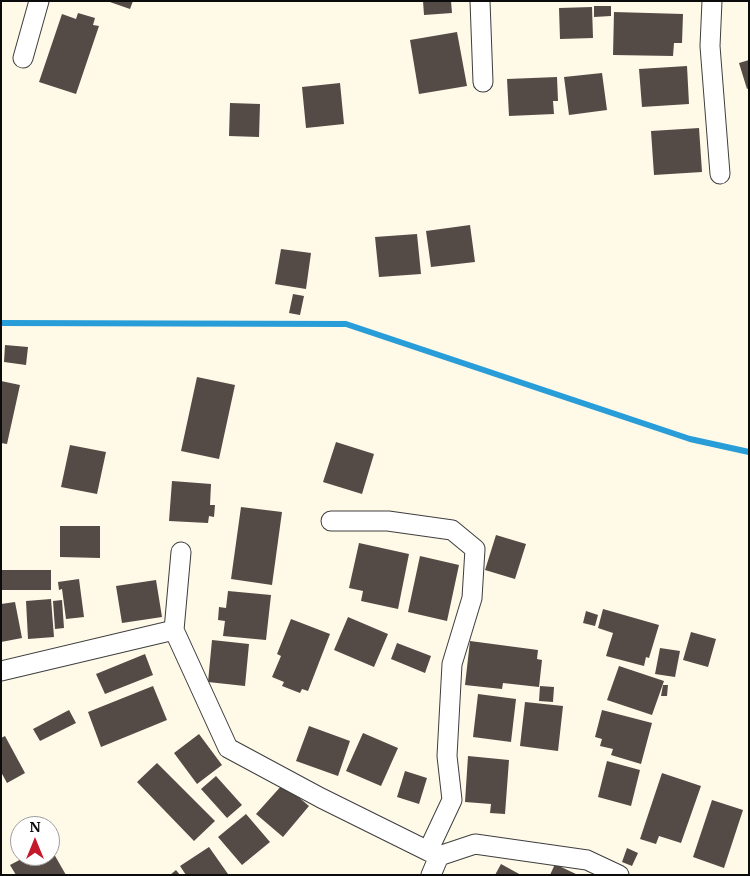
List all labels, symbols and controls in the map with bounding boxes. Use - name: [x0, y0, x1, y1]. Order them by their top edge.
- north arrow: [10, 816, 60, 866]
- text: N: [29, 818, 41, 836]

